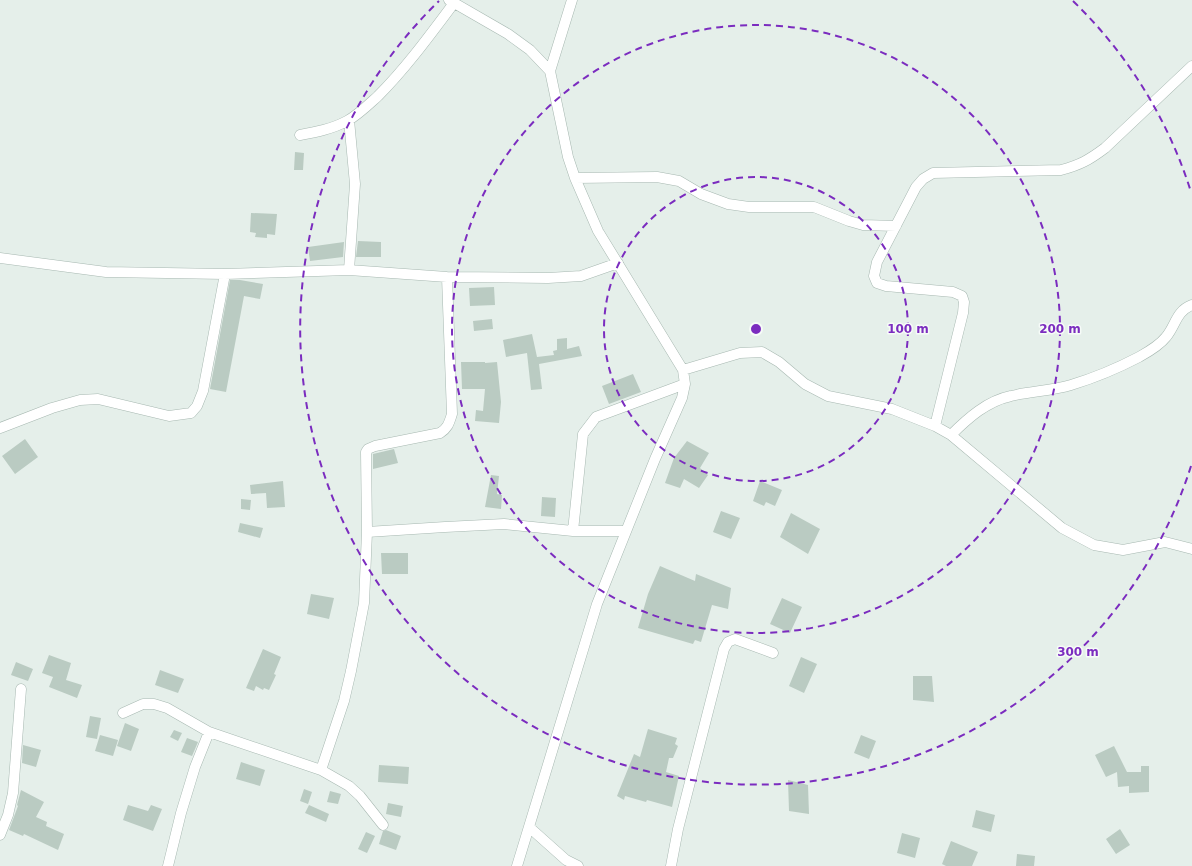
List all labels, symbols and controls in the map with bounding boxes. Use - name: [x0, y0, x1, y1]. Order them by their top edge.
- centre of rings: [749, 322, 763, 336]
- text: 100 m: [887, 322, 929, 336]
- text: 200 m: [1039, 322, 1081, 336]
- text: 300 m: [1057, 645, 1099, 659]

